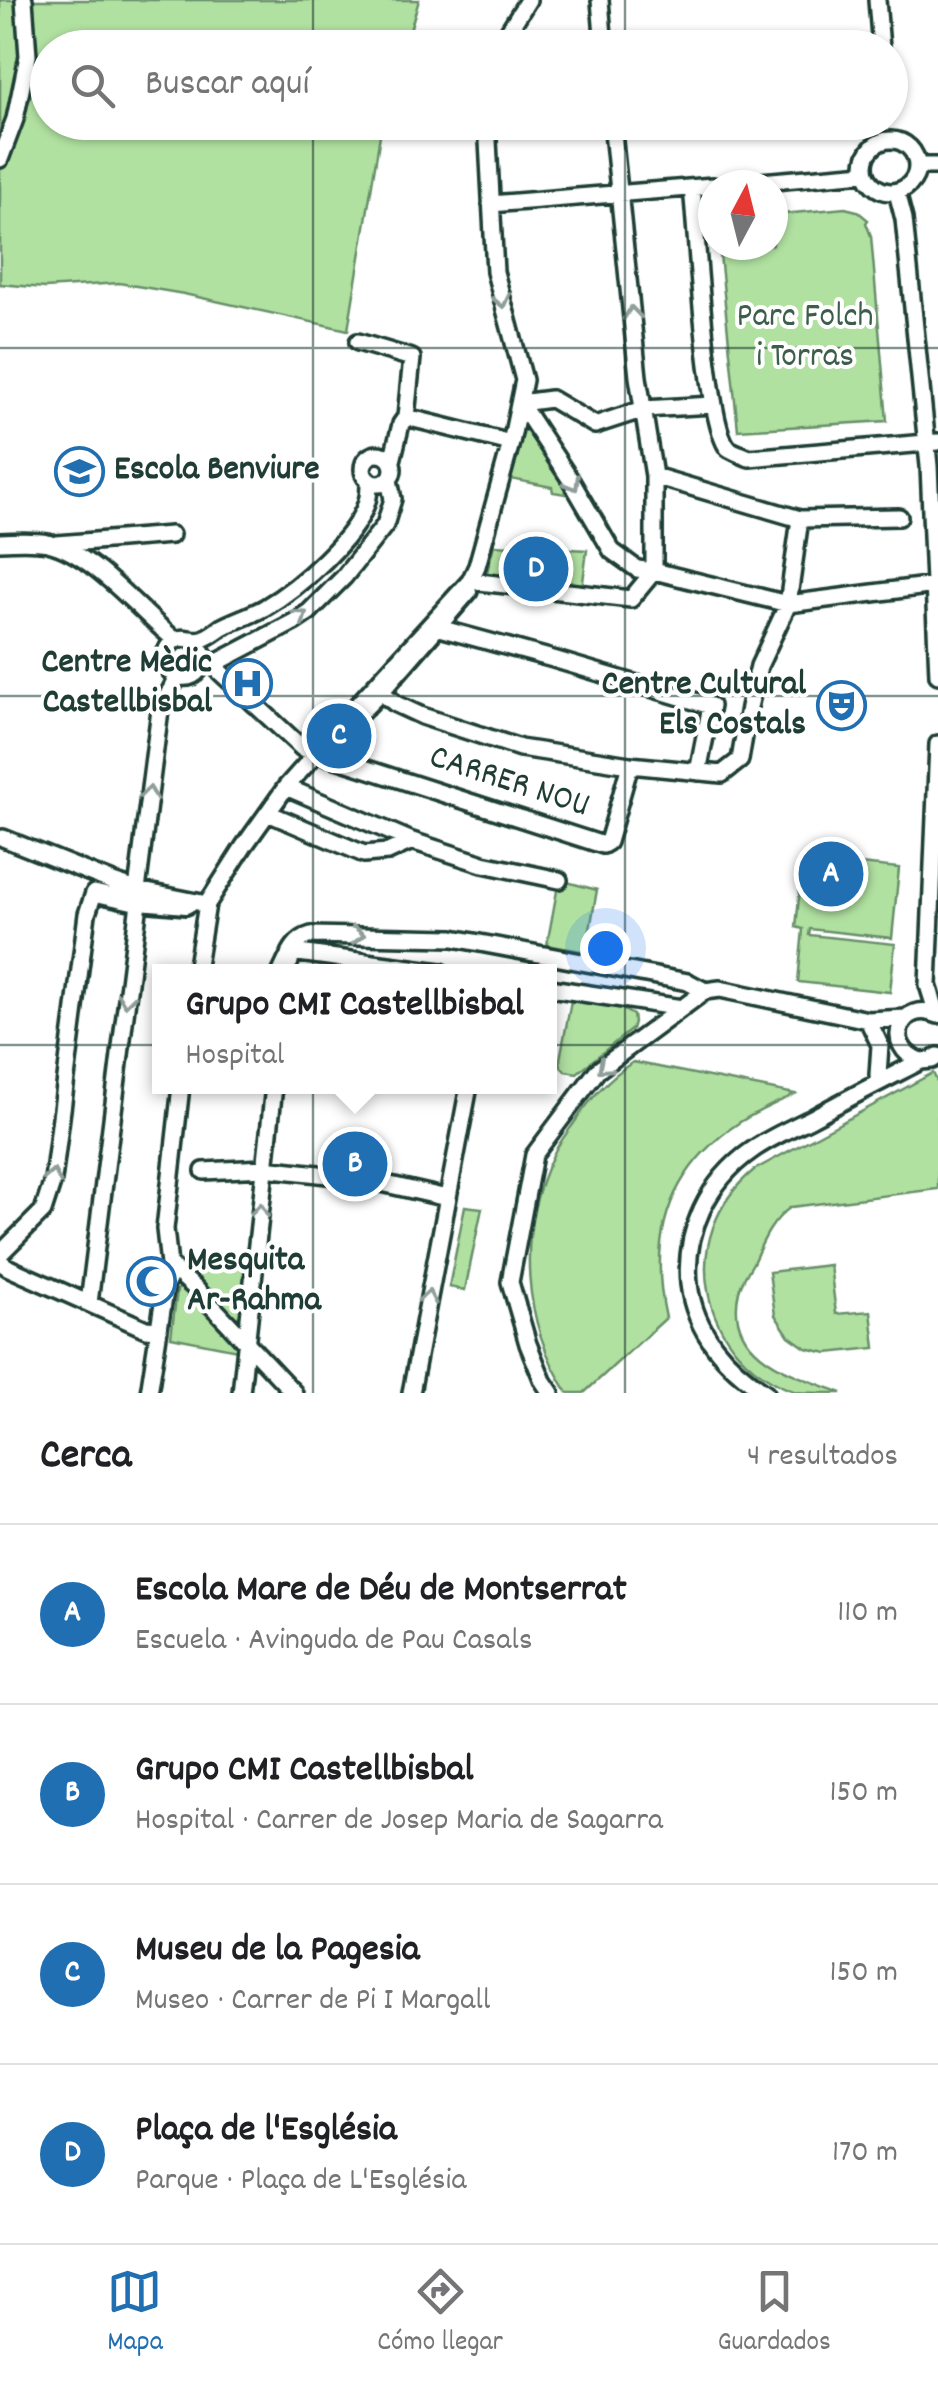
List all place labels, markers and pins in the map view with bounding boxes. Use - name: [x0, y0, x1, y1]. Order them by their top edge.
- school or university icon: Escola Benviure: [53, 445, 105, 497]
- place label: Escola Benviure: [114, 446, 320, 496]
- pin: D: [504, 532, 568, 606]
- place label: Centre Mèdic Castellbisbal: [41, 639, 213, 729]
- hospital icon: Centre Mèdic Castellbisbal: [221, 658, 273, 710]
- place label: Centre Cultural Els Costals: [601, 661, 807, 751]
- theatre icon: Centre Cultural Els Costals: [815, 680, 867, 732]
- pin: C: [306, 698, 372, 774]
- pin: A: [798, 836, 864, 912]
- pin: B: [322, 1126, 388, 1202]
- place label: Mesquita Ar-Rahma: [187, 1237, 323, 1327]
- mosque icon: Mesquita Ar-Rahma: [126, 1256, 178, 1308]

